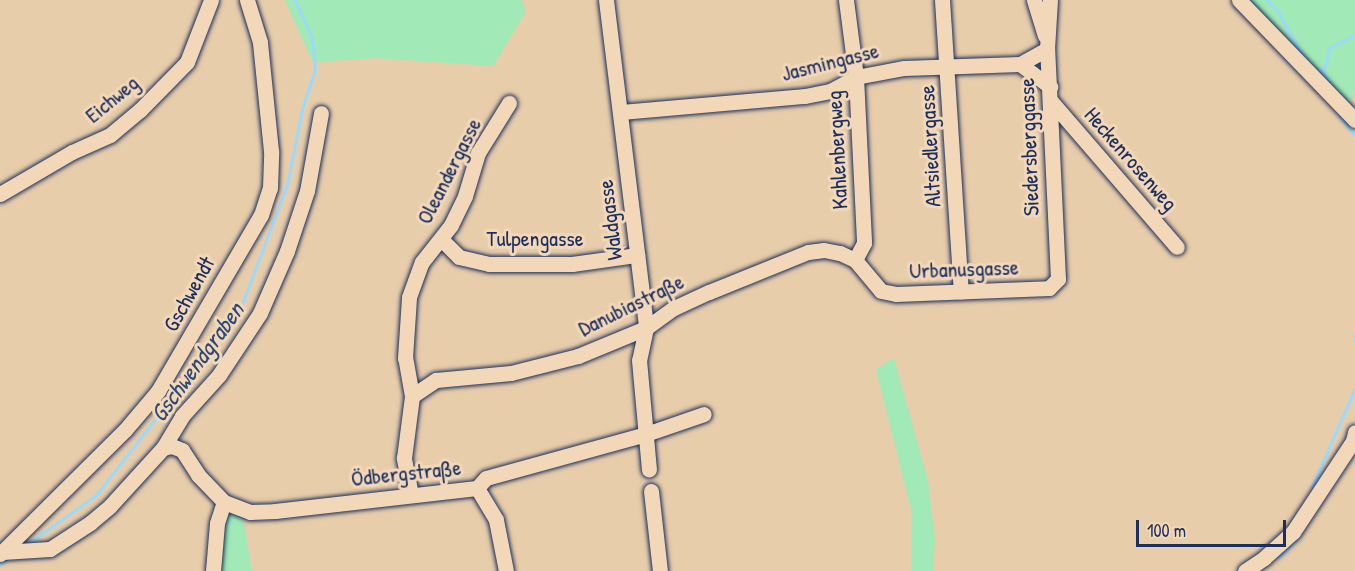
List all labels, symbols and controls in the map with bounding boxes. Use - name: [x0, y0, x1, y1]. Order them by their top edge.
- street label: Jasmingasse: [779, 37, 881, 87]
- street label: Eichweg: [80, 69, 144, 129]
- street label: Siedersberggasse: [1013, 77, 1045, 217]
- street label: Altsiedlergasse: [914, 84, 946, 208]
- street label: Kahlenbergweg: [821, 90, 853, 210]
- street label: Heckenrosenweg: [1079, 102, 1183, 216]
- street label: Oleandergasse: [411, 114, 487, 228]
- street label: Waldgasse: [592, 178, 628, 262]
- street label: Tulpengasse: [486, 226, 584, 252]
- street label: Gschwendt: [158, 252, 220, 336]
- street label: Urbanusgasse: [909, 254, 1019, 284]
- street label: Danubiastraße: [574, 268, 688, 342]
- water label: Gschwendgraben: [144, 297, 250, 427]
- street label: Ödbergstraße: [350, 454, 462, 492]
- scale bar: [1139, 508, 1289, 546]
- text: 100 m: [1147, 518, 1186, 543]

